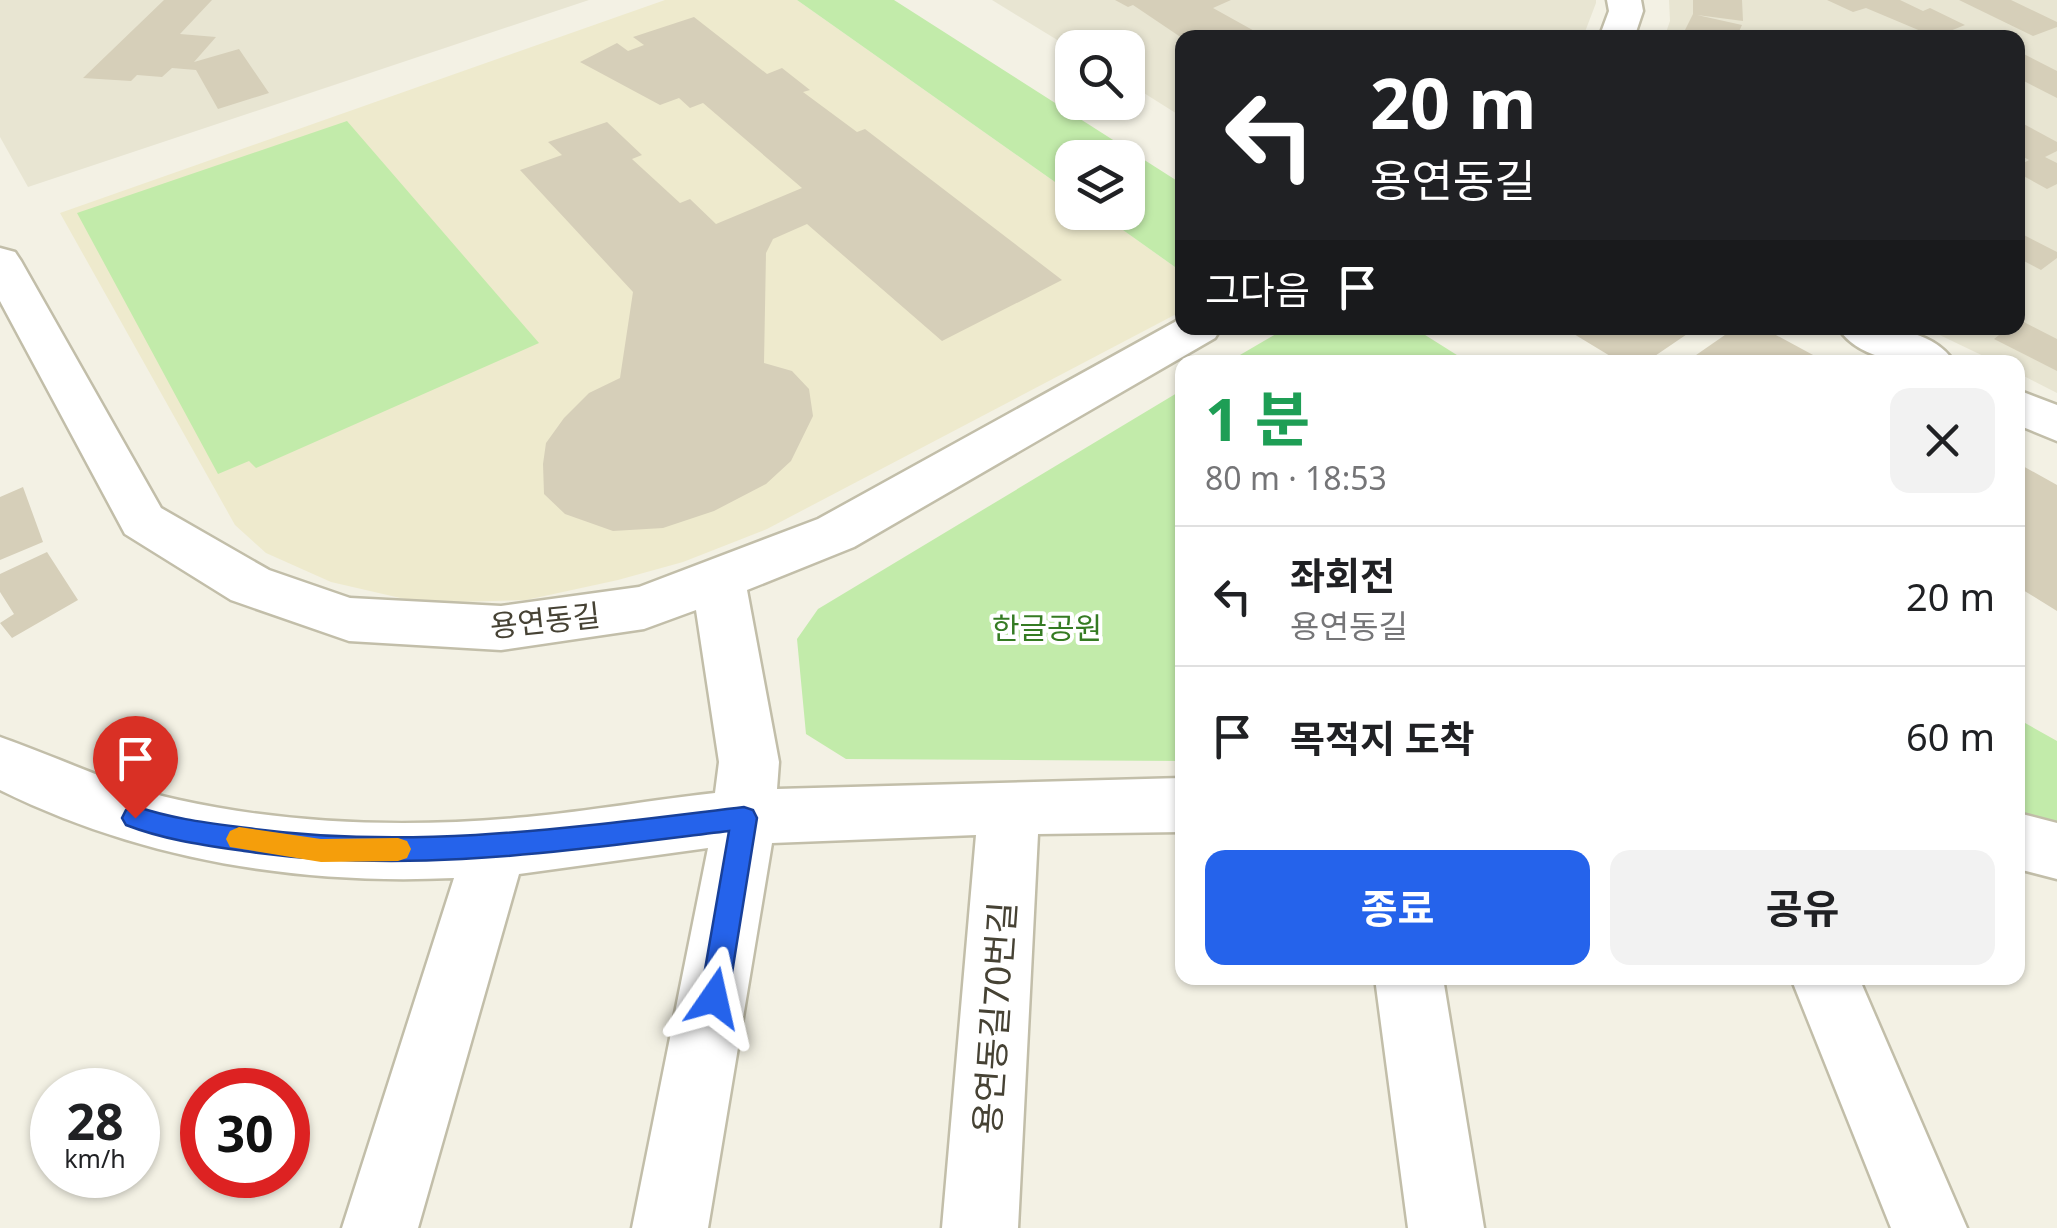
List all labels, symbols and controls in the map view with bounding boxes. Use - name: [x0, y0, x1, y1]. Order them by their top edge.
- map controls: [1055, 30, 1145, 230]
- button: search: [1055, 30, 1145, 120]
- text: 20 m: [1370, 54, 1537, 150]
- icon: left: [1205, 70, 1335, 200]
- button: layers: [1055, 140, 1145, 230]
- text: 용연동길: [1370, 149, 1536, 210]
- icon: arrive: [1330, 260, 1385, 315]
- text: 그다음: [1205, 263, 1310, 315]
- text: 1 분: [1205, 377, 1310, 459]
- button: close: [1890, 388, 1995, 493]
- text: 80 m · 18:53: [1205, 456, 1387, 499]
- text: 좌회전: [1290, 549, 1395, 601]
- icon: left: [1205, 569, 1260, 624]
- text: 20 m: [1906, 570, 1995, 622]
- street label: 용연동길: [488, 594, 602, 646]
- text: 용연동길: [1290, 604, 1408, 647]
- park label: 한글공원: [992, 607, 1102, 648]
- icon: arrive: [1205, 709, 1260, 764]
- text: 60 m: [1906, 710, 1995, 762]
- text: 목적지 도착: [1290, 712, 1475, 764]
- pin: [93, 716, 178, 819]
- icon: arrive: [108, 731, 163, 786]
- button: 종료: [1205, 850, 1590, 965]
- button: 공유: [1610, 850, 1995, 965]
- street label: 용연동길70번길: [962, 900, 1026, 1136]
- position arrow: [662, 946, 766, 1050]
- speed limit sign: 30: [180, 1068, 310, 1198]
- text: 28: [66, 1087, 124, 1155]
- text: km/h: [64, 1141, 126, 1175]

